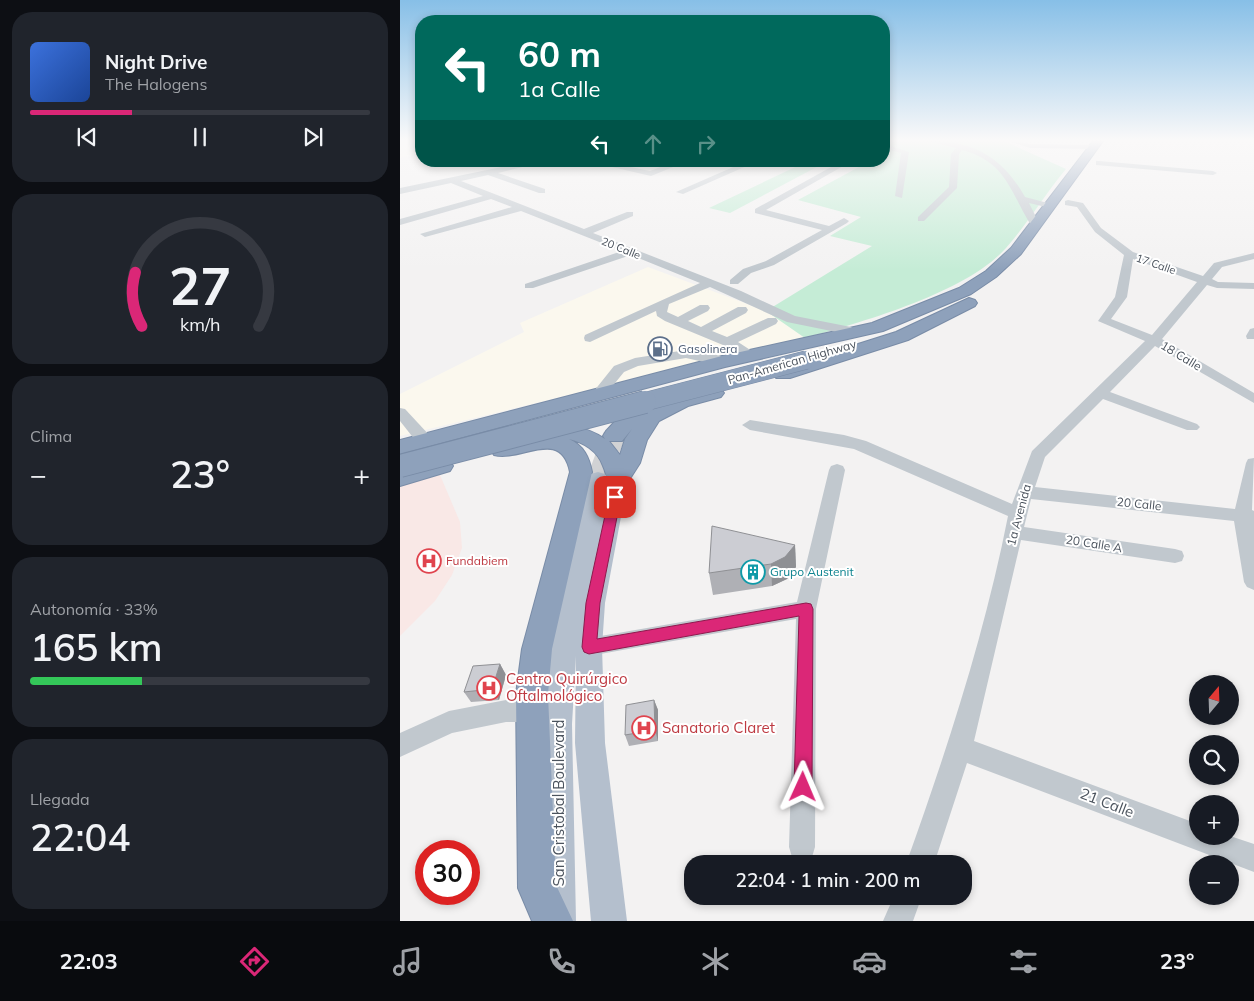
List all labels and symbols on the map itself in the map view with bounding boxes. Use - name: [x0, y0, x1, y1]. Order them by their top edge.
- street label: 20 Calle: [599, 234, 643, 262]
- street label: 17 Calle: [1134, 251, 1178, 277]
- fuel station icon: Gasolinera: [647, 336, 673, 362]
- street label: Pan-American Highway: [726, 336, 858, 387]
- street label: 18 Calle: [1158, 338, 1204, 374]
- place label: Gasolinera: [678, 341, 738, 356]
- pin: [594, 476, 636, 518]
- street label: 1a Avenida: [1003, 482, 1034, 547]
- street label: 20 Calle: [1116, 494, 1162, 513]
- street label: 20 Calle A: [1065, 532, 1124, 555]
- hospital icon: Fundabiem: [416, 548, 442, 574]
- place label: Fundabiem: [446, 553, 508, 568]
- building icon: Grupo Austenit: [740, 559, 766, 585]
- place label: Grupo Austenit: [770, 564, 854, 579]
- place label: Centro Quirúrgico Oftalmológico: [506, 669, 627, 705]
- hospital icon: Centro Quirúrgico Oftalmológico: [476, 675, 502, 701]
- north arrow: [1189, 675, 1239, 725]
- hospital icon: Sanatorio Claret: [631, 715, 657, 741]
- place label: Sanatorio Claret: [662, 718, 775, 737]
- street label: San Cristobal Boulevard: [549, 719, 568, 887]
- position arrow: [776, 760, 828, 812]
- street label: 21 Calle: [1078, 784, 1137, 821]
- speed limit sign: 30: [415, 840, 480, 905]

